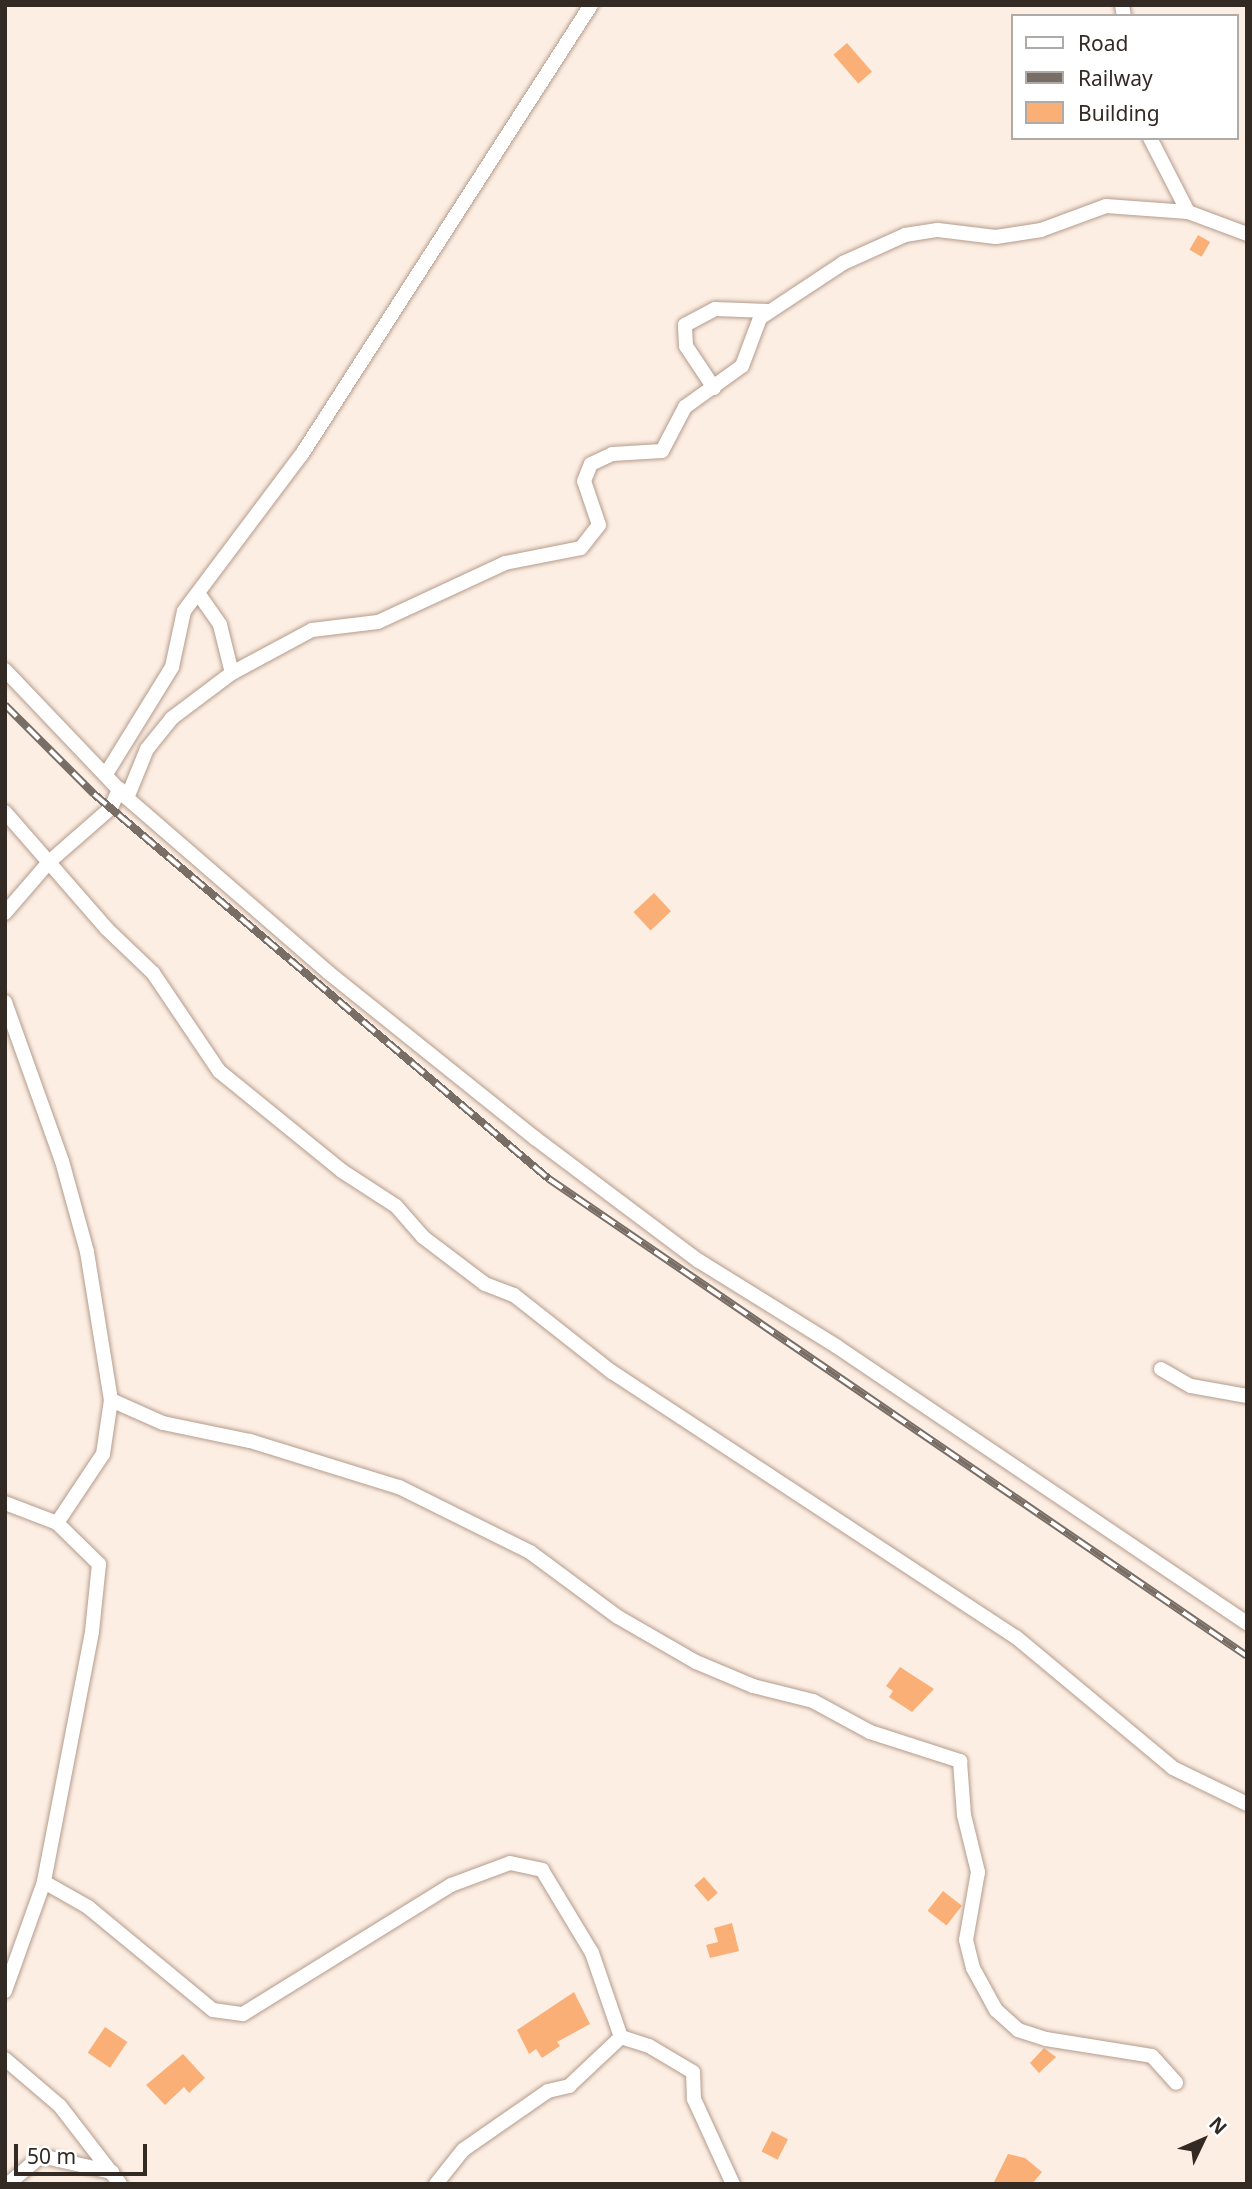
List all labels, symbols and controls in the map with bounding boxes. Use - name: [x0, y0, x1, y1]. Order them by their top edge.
- legend: [1010, 14, 1238, 140]
- text: Road: [1078, 29, 1128, 57]
- text: Railway: [1078, 64, 1153, 92]
- text: Building: [1078, 99, 1160, 127]
- north arrow: [1168, 2105, 1238, 2175]
- text: N: [1203, 2111, 1233, 2140]
- scale bar: [18, 2130, 150, 2174]
- text: 50 m: [27, 2142, 76, 2170]

